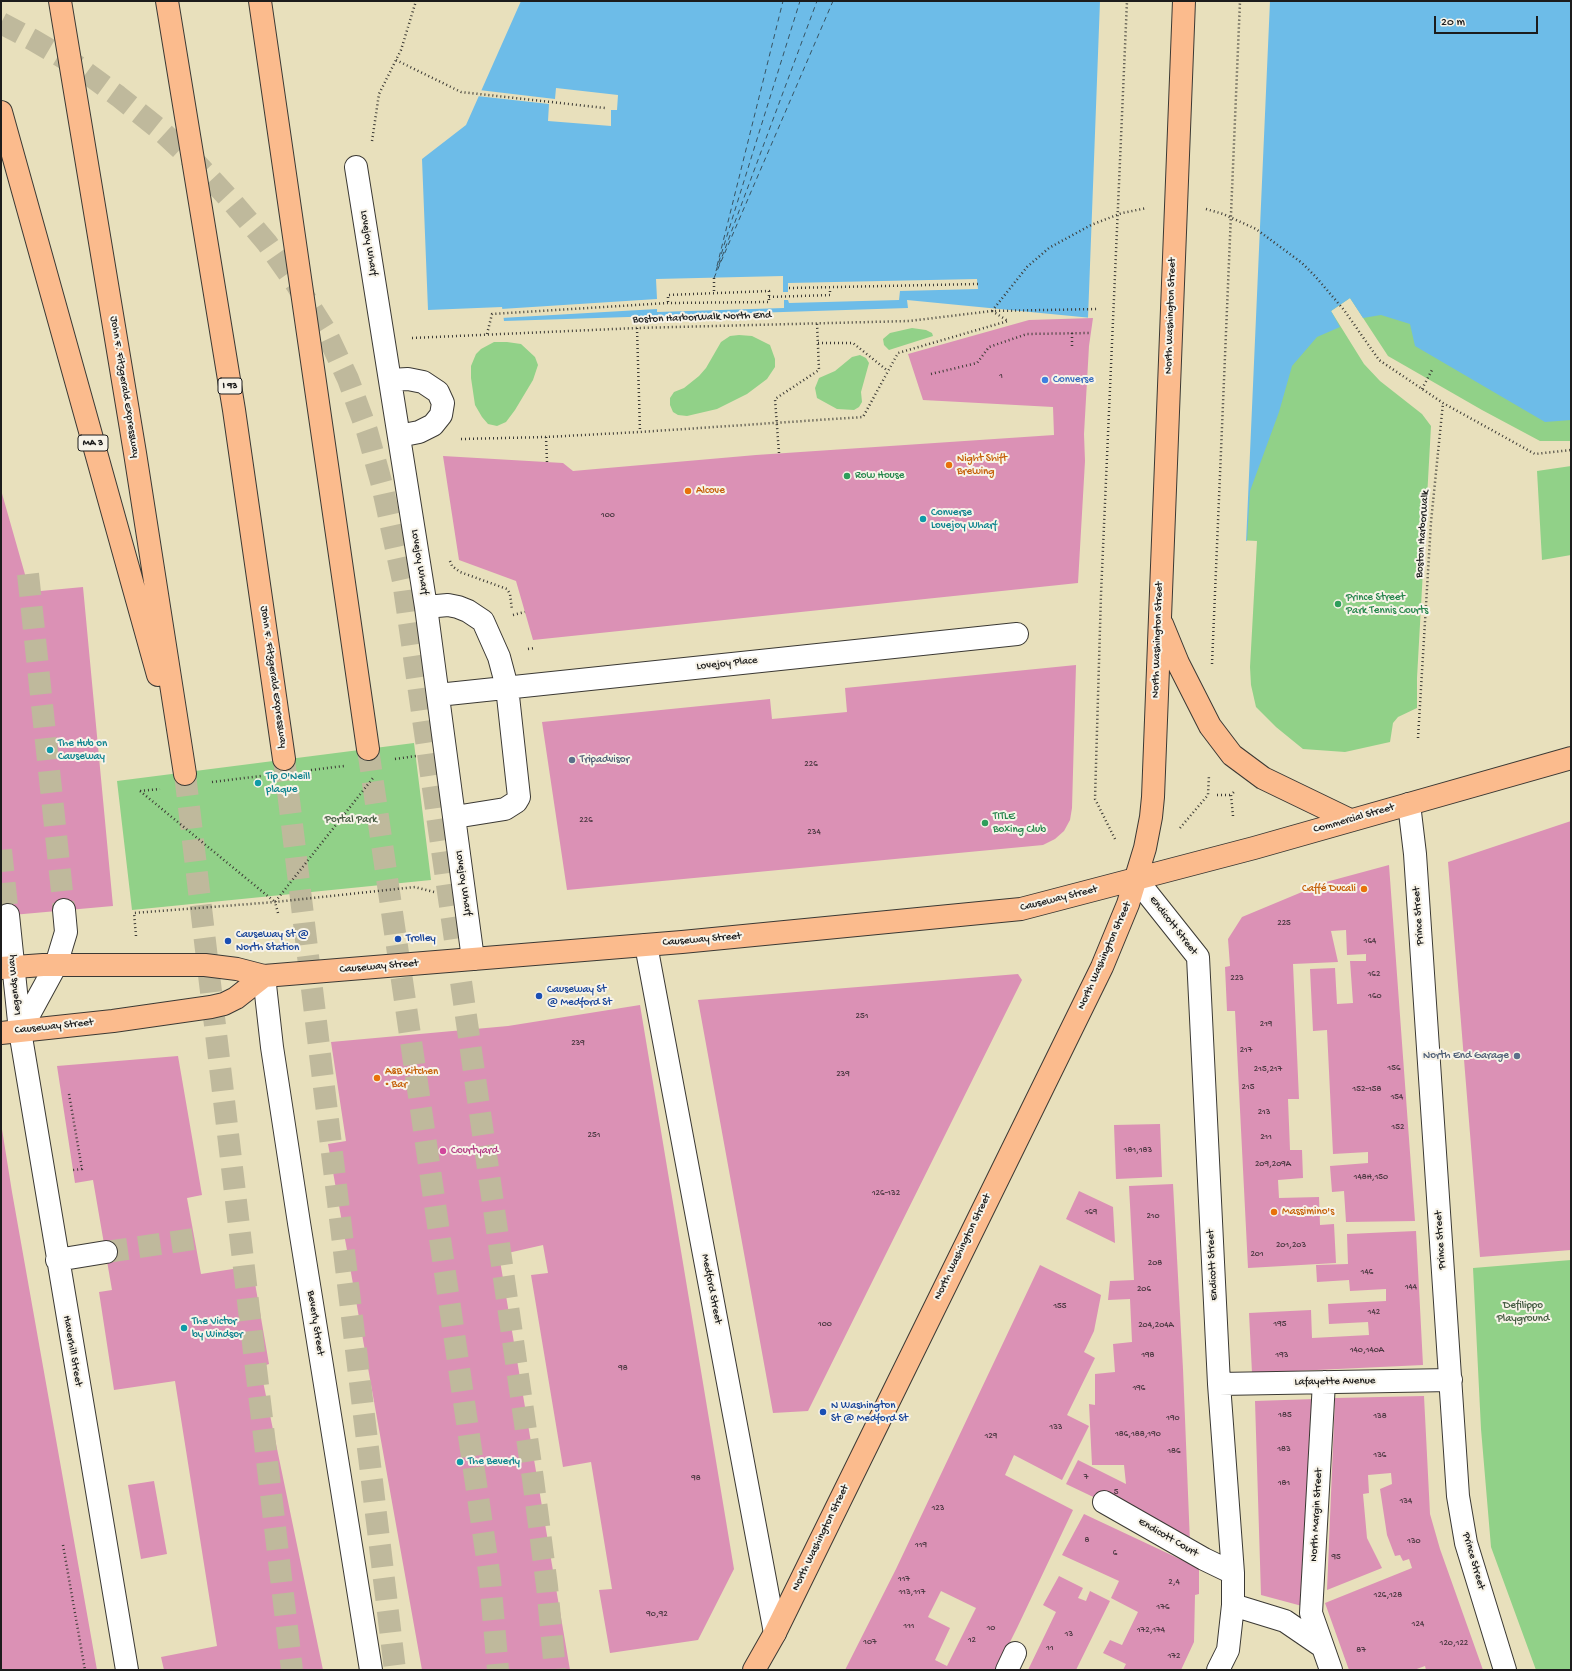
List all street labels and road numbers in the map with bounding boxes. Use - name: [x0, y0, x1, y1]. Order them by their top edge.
- street label: Lovejoy Wharf: [356, 209, 380, 277]
- street label: North Washington Street: [1162, 258, 1180, 374]
- street label: Boston HarborWalk North End: [632, 309, 772, 327]
- street label: John F. Fitzgerald Expressway: [106, 315, 142, 459]
- road number: I 93: [218, 378, 242, 394]
- road number: MA 3: [78, 435, 108, 451]
- street label: Boston HarborWalk: [1413, 490, 1433, 578]
- street label: Lovejoy Wharf: [407, 528, 431, 596]
- street label: North Washington Street: [1149, 582, 1167, 698]
- street label: John F. Fitzgerald Expressway: [256, 605, 290, 749]
- street label: Lovejoy Place: [696, 654, 758, 674]
- street label: Commercial Street: [1312, 801, 1396, 837]
- street label: Lovejoy Wharf: [452, 849, 474, 917]
- street label: Causeway Street: [1019, 883, 1099, 915]
- street label: Prince Street: [1410, 886, 1428, 946]
- street label: Endicott Street: [1146, 894, 1200, 958]
- street label: North Washington Street: [1075, 900, 1135, 1012]
- street label: Causeway Street: [662, 930, 742, 950]
- street label: Legends Way: [5, 954, 25, 1016]
- street label: Causeway Street: [339, 957, 419, 977]
- street label: Causeway Street: [14, 1016, 94, 1038]
- street label: North Washington Street: [932, 1192, 994, 1302]
- street label: Prince Street: [1432, 1210, 1450, 1270]
- street label: Endicott Street: [1205, 1229, 1221, 1301]
- street label: Medford Street: [698, 1253, 724, 1325]
- street label: Beverly Street: [303, 1290, 327, 1356]
- street label: Haverhill Street: [59, 1314, 85, 1388]
- street label: Lafayette Avenue: [1294, 1375, 1376, 1389]
- street label: North Margin Street: [1308, 1468, 1326, 1562]
- street label: North Washington Street: [790, 1483, 852, 1593]
- street label: Endicott Court: [1136, 1515, 1200, 1561]
- street label: Prince Street: [1459, 1531, 1487, 1591]

